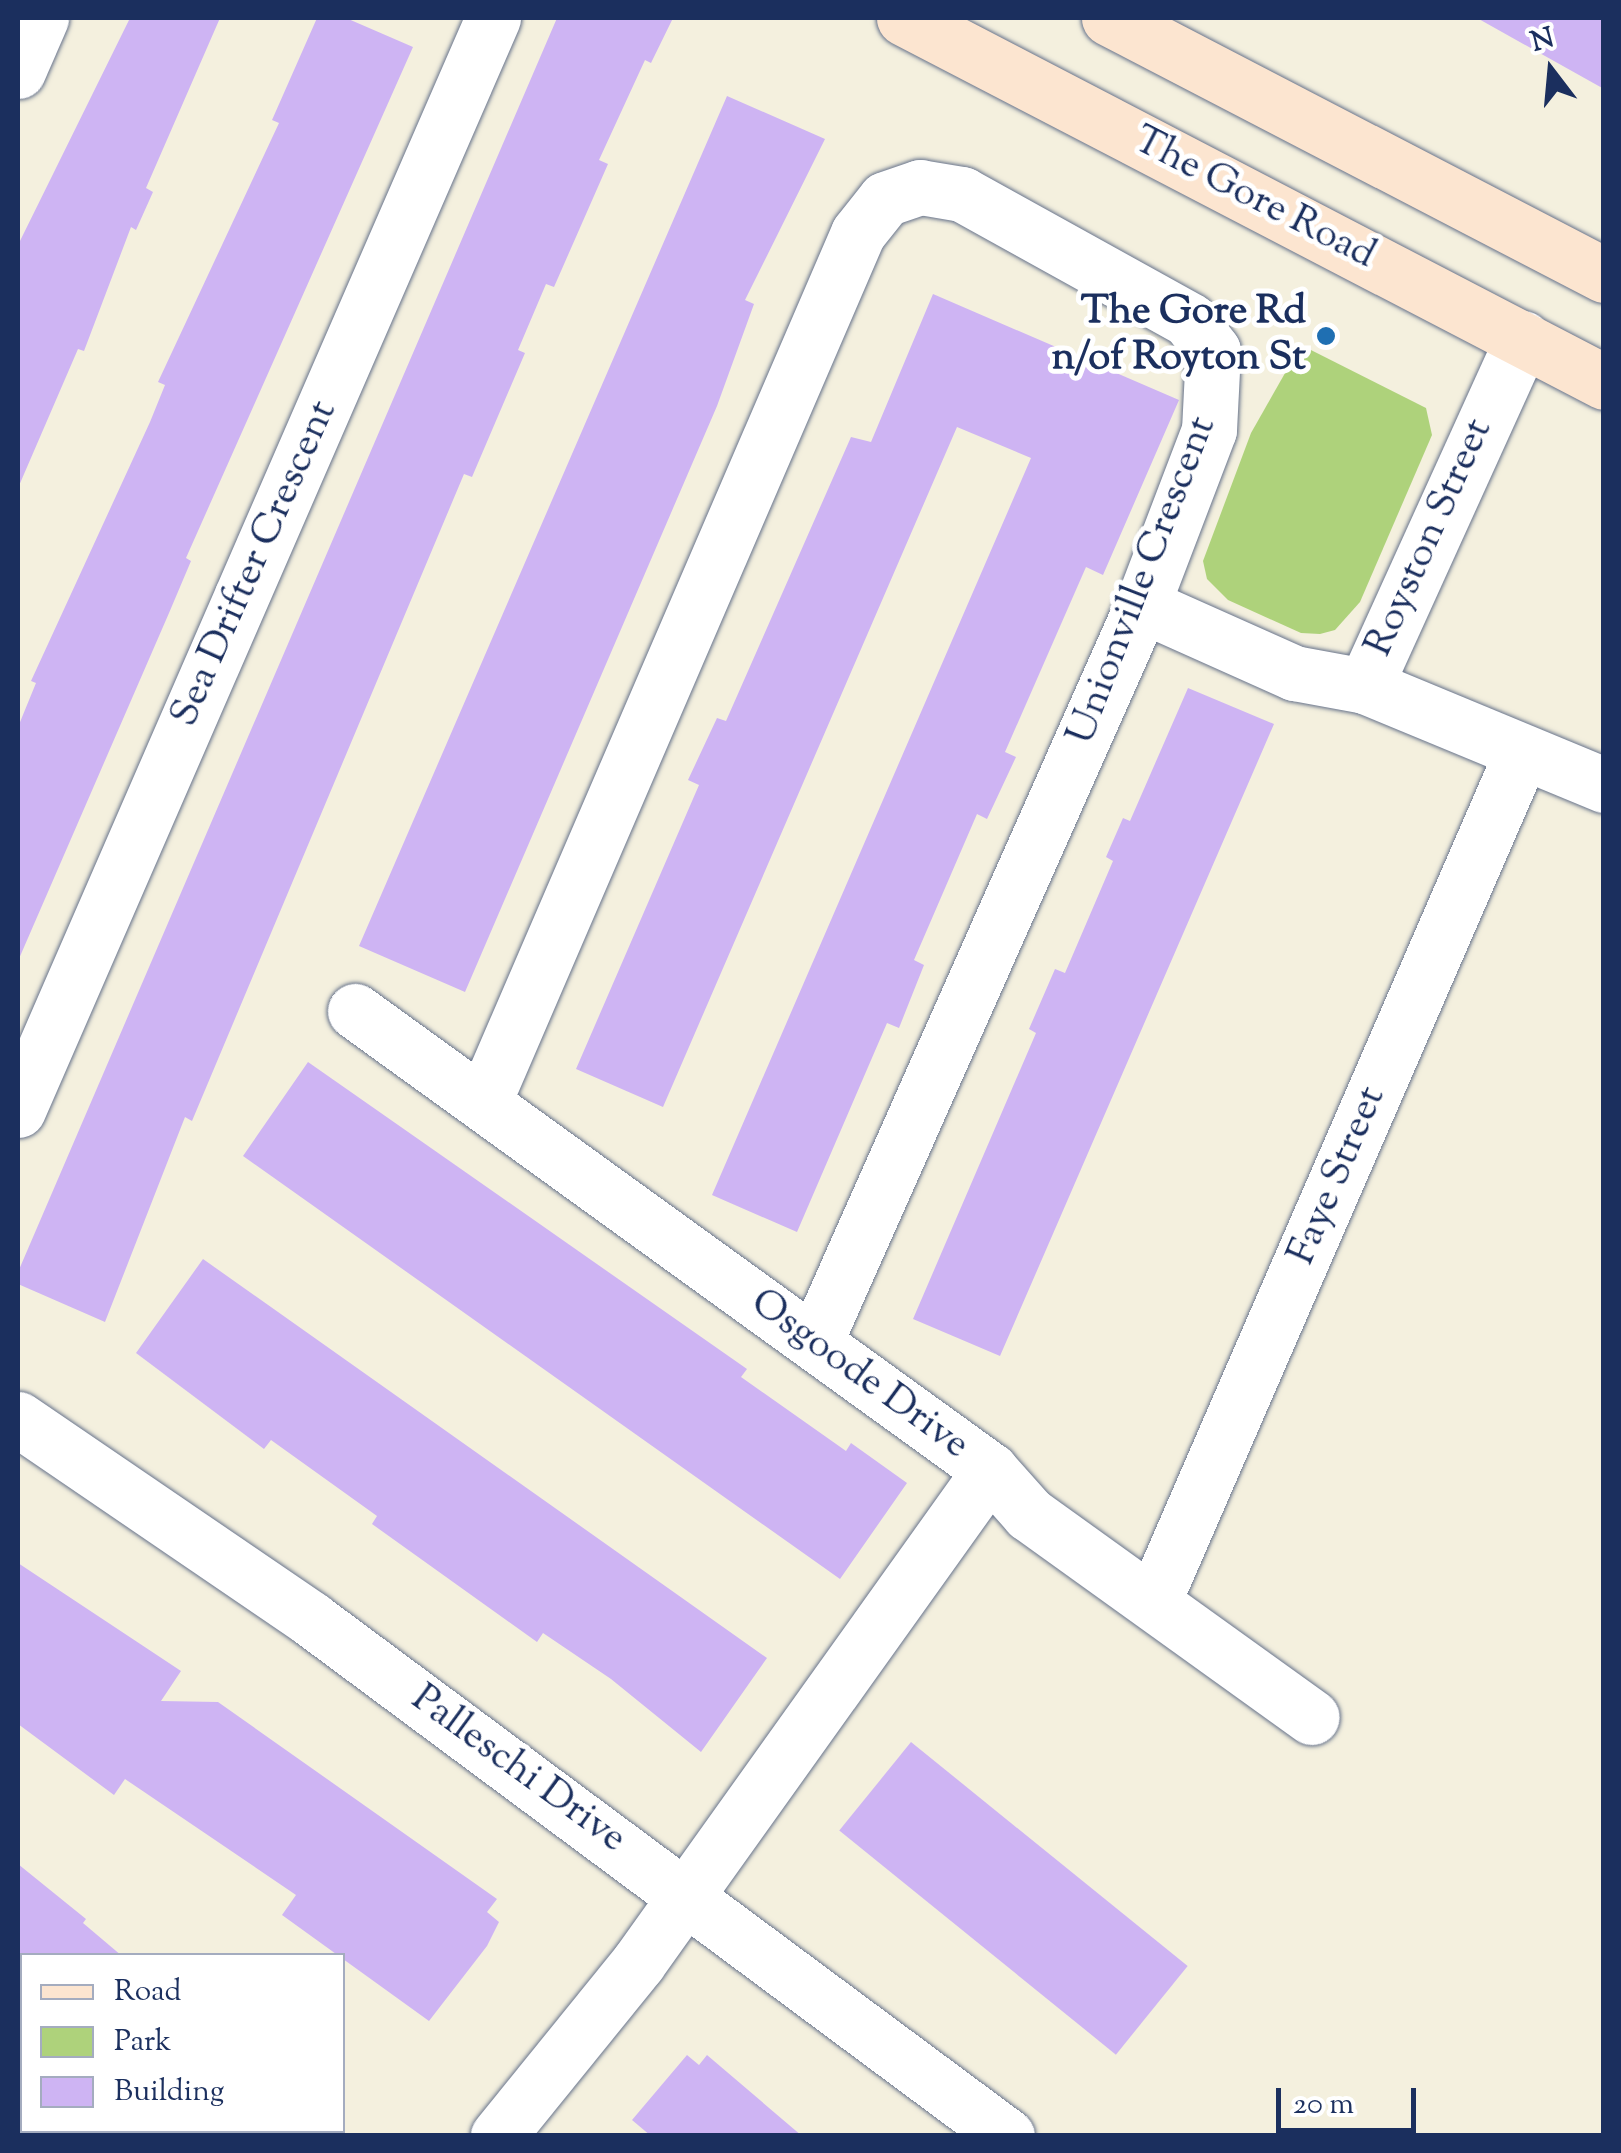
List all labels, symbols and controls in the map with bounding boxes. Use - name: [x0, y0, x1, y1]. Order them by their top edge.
- text: N: [1526, 19, 1559, 63]
- north arrow: [1501, 20, 1601, 120]
- street label: The Gore Road: [1125, 117, 1383, 281]
- place label: The Gore Rd n/of Royton St: [1052, 289, 1306, 383]
- marker: The Gore Rd n/of Royton St: [1315, 325, 1337, 347]
- street label: Sea Drifter Crescent: [162, 394, 348, 734]
- street label: Unionville Crescent: [1058, 410, 1228, 752]
- street label: Royston Street: [1356, 412, 1504, 664]
- street label: Faye Street: [1279, 1080, 1397, 1272]
- street label: Osgoode Drive: [740, 1280, 978, 1470]
- street label: Palleschi Drive: [401, 1676, 635, 1864]
- legend: [20, 1953, 345, 2133]
- text: Road: [114, 1971, 181, 2014]
- text: Park: [114, 2021, 171, 2064]
- scale bar: [1281, 2068, 1421, 2130]
- text: Building: [114, 2071, 224, 2114]
- text: 20 m: [1293, 2084, 1354, 2127]

